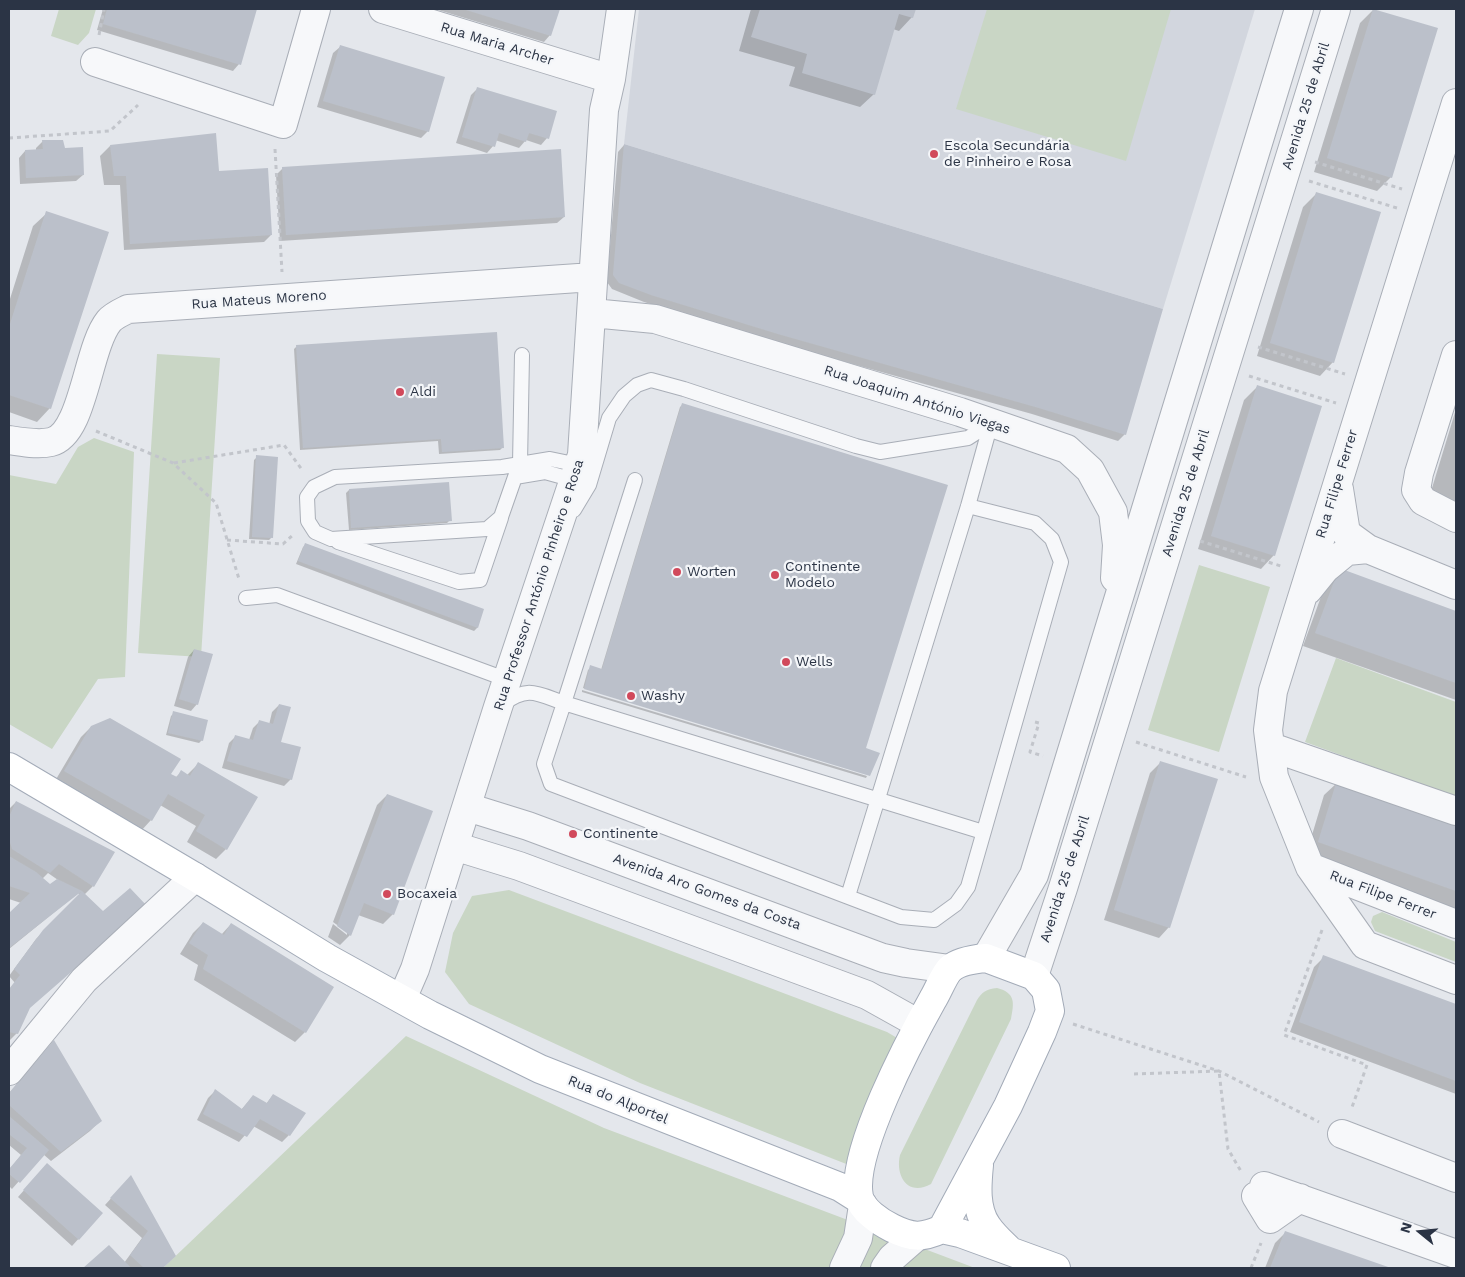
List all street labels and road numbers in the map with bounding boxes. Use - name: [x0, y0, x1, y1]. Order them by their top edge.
- street label: Rua Maria Archer: [438, 19, 556, 69]
- street label: Avenida 25 de Abril: [1279, 40, 1333, 172]
- street label: Rua Mateus Moreno: [191, 287, 327, 313]
- street label: Rua Joaquim António Viegas: [822, 362, 1012, 438]
- street label: Avenida 25 de Abril: [1159, 427, 1213, 559]
- street label: Rua Filipe Ferrer: [1312, 427, 1362, 541]
- street label: Rua Professor António Pinheiro e Rosa: [490, 457, 588, 713]
- street label: Avenida 25 de Abril: [1037, 813, 1093, 945]
- street label: Avenida Aro Gomes da Costa: [611, 850, 803, 934]
- street label: Rua Filipe Ferrer: [1327, 867, 1439, 923]
- street label: Rua do Alportel: [565, 1072, 671, 1128]

